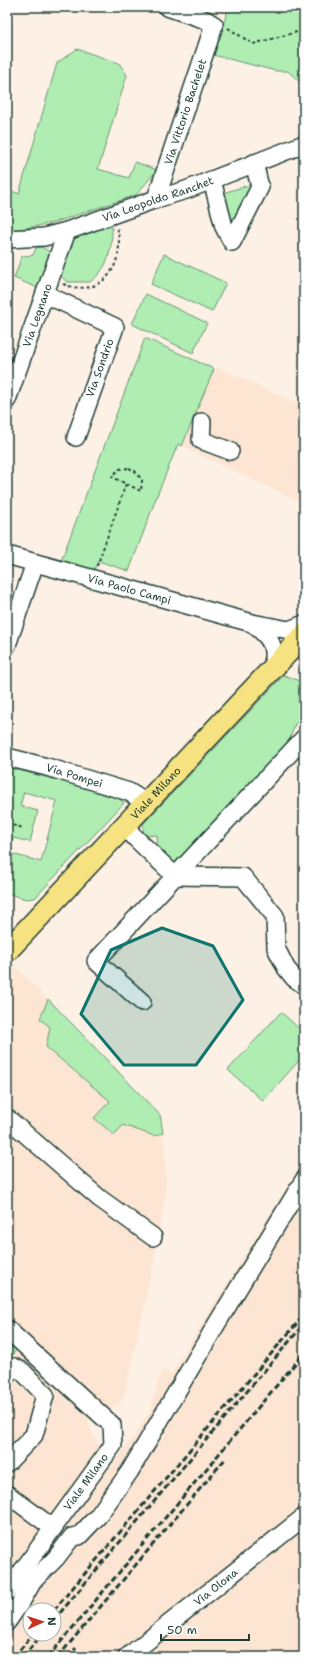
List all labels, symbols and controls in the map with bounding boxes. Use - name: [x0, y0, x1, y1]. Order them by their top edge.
- street label: Via Vittorio Bachelet: [160, 57, 210, 167]
- street label: Via Leopoldo Ranchet: [100, 173, 216, 225]
- street label: Via Legnano: [19, 281, 55, 349]
- street label: Via Sondrio: [82, 336, 118, 399]
- street label: Via Paolo Campi: [86, 570, 173, 608]
- street label: Via Pompei: [44, 760, 105, 791]
- street label: Viale Milano: [127, 763, 184, 823]
- street label: Viale Milano: [60, 1450, 112, 1514]
- street label: Via Olona: [190, 1565, 241, 1609]
- north arrow: [22, 1602, 62, 1642]
- scale bar: [161, 1616, 249, 1642]
- text: N: [44, 1617, 59, 1627]
- text: 50 m: [167, 1622, 197, 1638]

